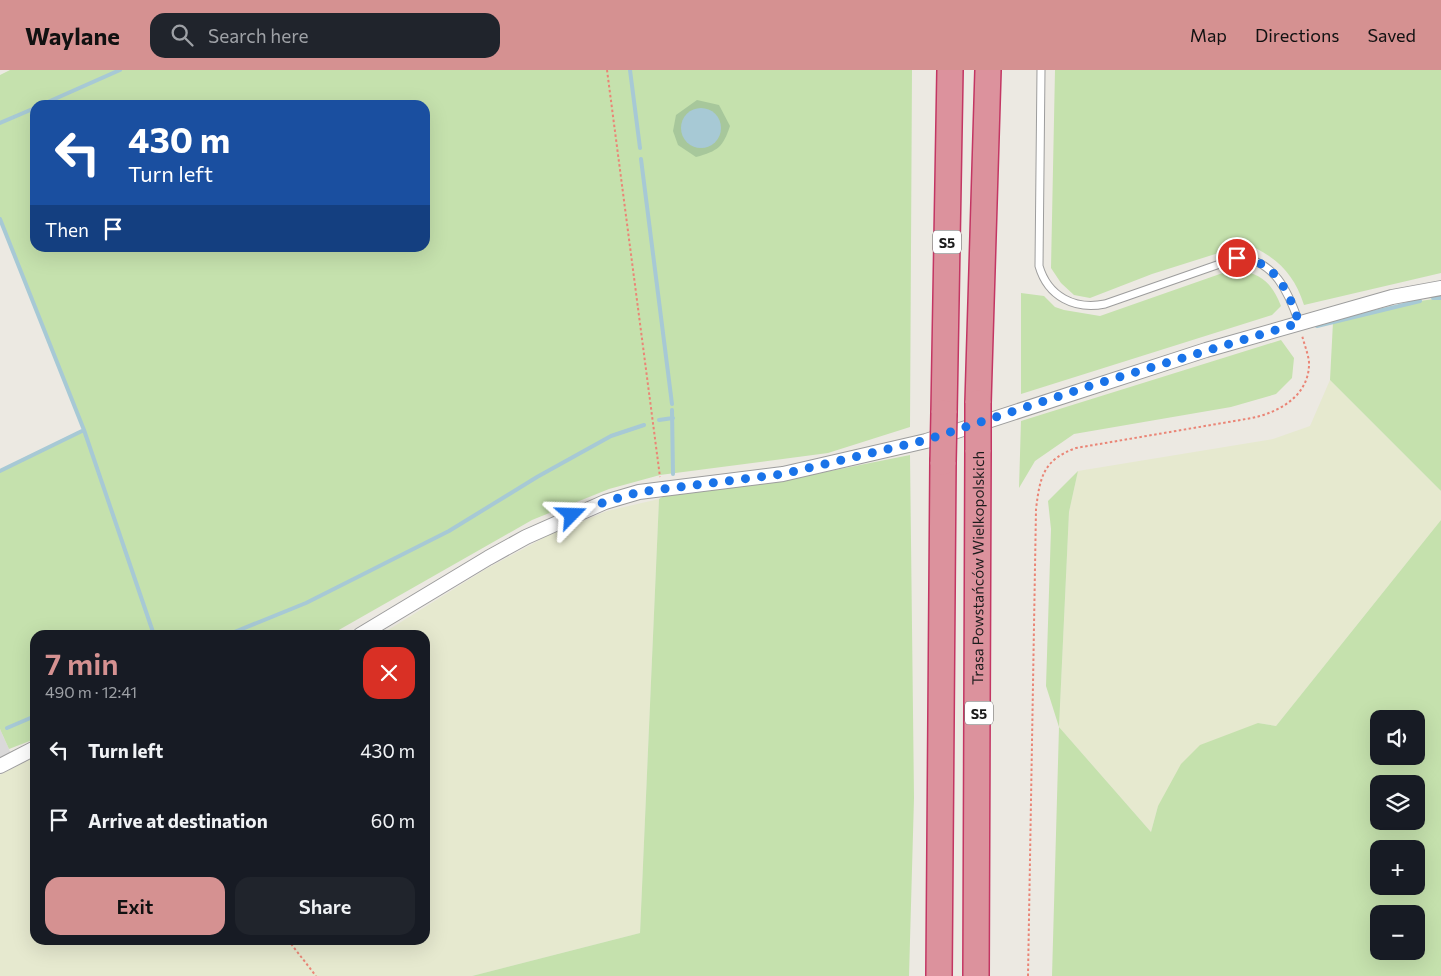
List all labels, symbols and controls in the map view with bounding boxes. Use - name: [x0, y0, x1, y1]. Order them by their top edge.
- search box: [150, 13, 500, 58]
- text: Waylane: [25, 21, 120, 50]
- icon: search: [168, 21, 196, 49]
- text: Search here: [208, 24, 308, 47]
- text: Map: [1190, 24, 1227, 46]
- text: Directions: [1255, 24, 1339, 46]
- text: Saved: [1367, 24, 1416, 46]
- text: 430 m: [128, 117, 230, 160]
- icon: left: [45, 120, 110, 185]
- text: Turn left: [128, 160, 213, 187]
- icon: arrive: [99, 215, 127, 243]
- text: Then: [45, 218, 89, 241]
- road number: S5: [933, 230, 961, 253]
- pin: [1216, 237, 1258, 279]
- icon: arrive: [1223, 244, 1251, 272]
- street label: Trasa Powstańców Wielkopolskich: [968, 451, 987, 685]
- position arrow: [545, 488, 597, 540]
- text: 7 min: [45, 644, 119, 681]
- button: close: [363, 647, 415, 699]
- text: 490 m · 12:41: [45, 682, 137, 701]
- road number: S5: [965, 702, 993, 724]
- map controls: [1370, 710, 1425, 960]
- button: sound: [1370, 710, 1425, 765]
- icon: left: [45, 736, 73, 764]
- text: Turn left: [88, 739, 163, 762]
- text: 430 m: [360, 739, 415, 762]
- button: layers: [1370, 775, 1425, 830]
- icon: arrive: [45, 806, 73, 834]
- text: Arrive at destination: [88, 809, 268, 832]
- text: 60 m: [371, 809, 415, 832]
- button: +: [1370, 840, 1425, 895]
- button: Exit: [45, 877, 225, 935]
- button: Share: [235, 877, 415, 935]
- button: −: [1370, 905, 1425, 960]

